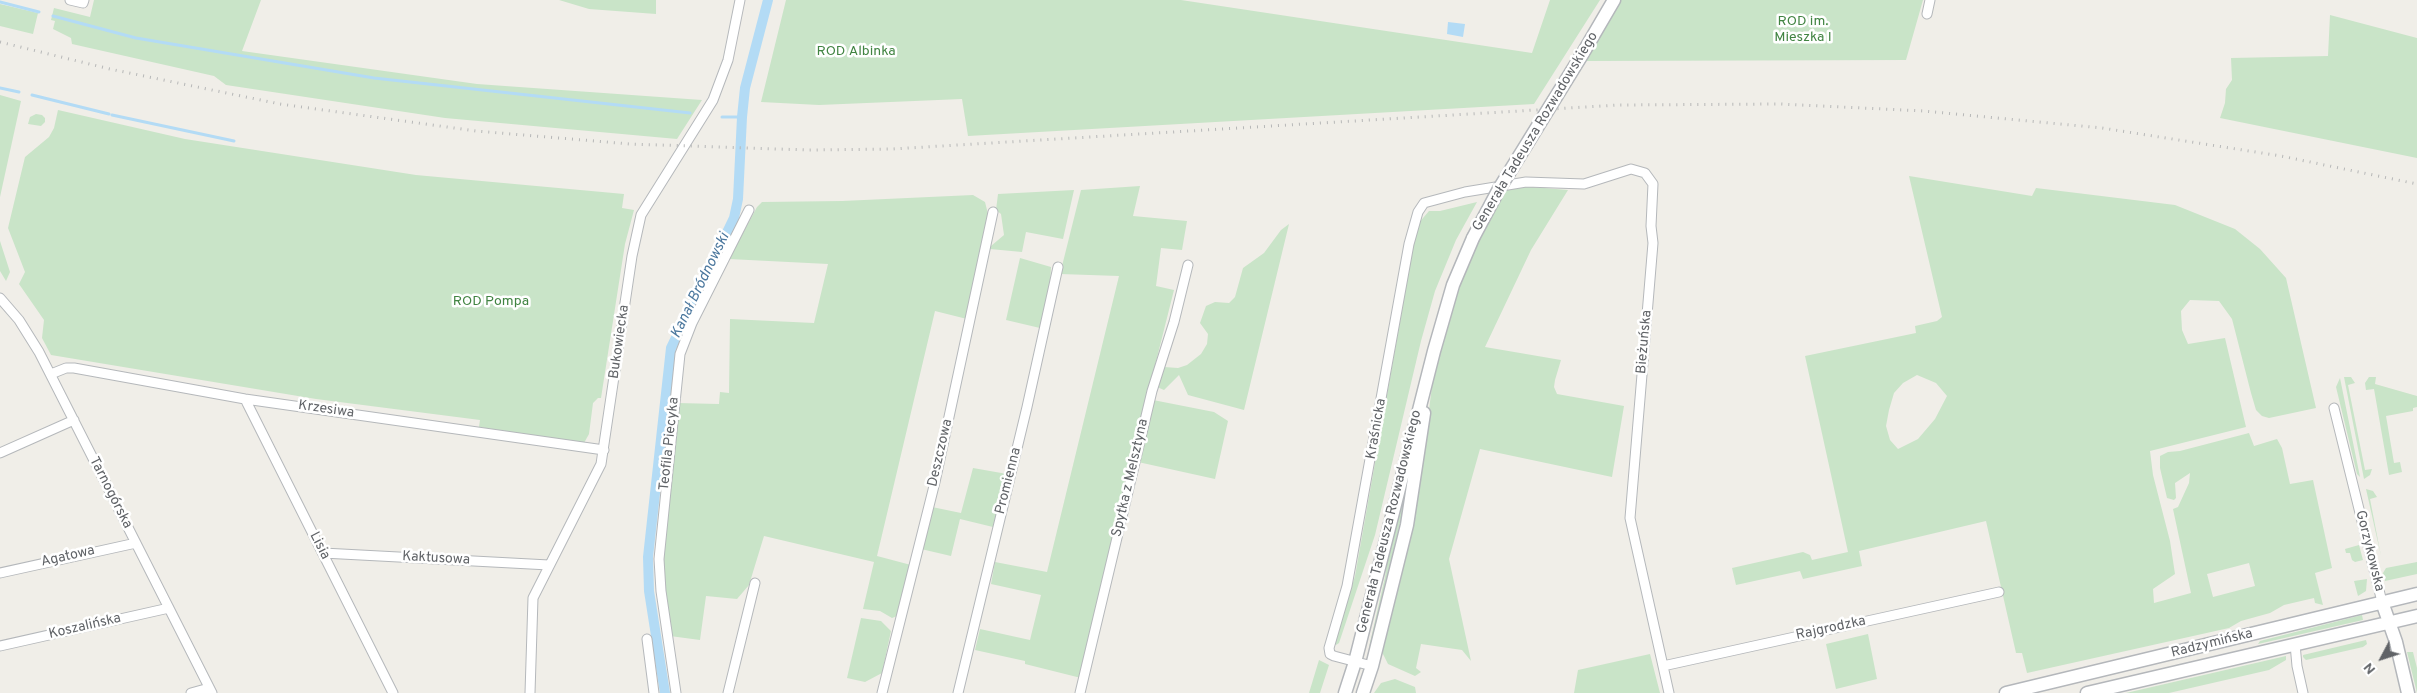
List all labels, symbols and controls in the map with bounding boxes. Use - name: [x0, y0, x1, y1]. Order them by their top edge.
- park label: ROD im. Mieszka I: [1774, 14, 1832, 46]
- street label: Generała Tadeusza Rozwadowskiego: [1470, 29, 1602, 235]
- park label: ROD Albinka: [816, 44, 896, 60]
- water label: Kanał Bródnowski: [668, 230, 734, 342]
- park label: ROD Pompa: [453, 294, 529, 310]
- street label: Bukowiecka: [606, 304, 634, 380]
- street label: Bieżuńska: [1634, 309, 1656, 375]
- street label: Teofila Piecyka: [657, 396, 683, 492]
- street label: Kraśnicka: [1363, 397, 1391, 461]
- street label: Krzesiwa: [297, 398, 355, 422]
- street label: Generała Tadeusza Rozwadowskiego: [1354, 409, 1426, 635]
- street label: Spytka z Melsztyna: [1109, 417, 1153, 539]
- street label: Deszczowa: [925, 418, 957, 488]
- street label: Promienna: [993, 446, 1025, 516]
- street label: Tarnogórska: [85, 454, 135, 532]
- street label: Gorzykowska: [2351, 509, 2387, 593]
- street label: Lisia: [305, 529, 333, 563]
- street label: Agatowa: [40, 543, 96, 571]
- street label: Kaktusowa: [402, 549, 470, 569]
- street label: Koszalińska: [47, 611, 123, 643]
- street label: Rajgrodzka: [1795, 613, 1867, 645]
- street label: Radzymińska: [2170, 626, 2254, 662]
- north arrow: [2357, 633, 2407, 683]
- text: N: [2360, 659, 2380, 677]

